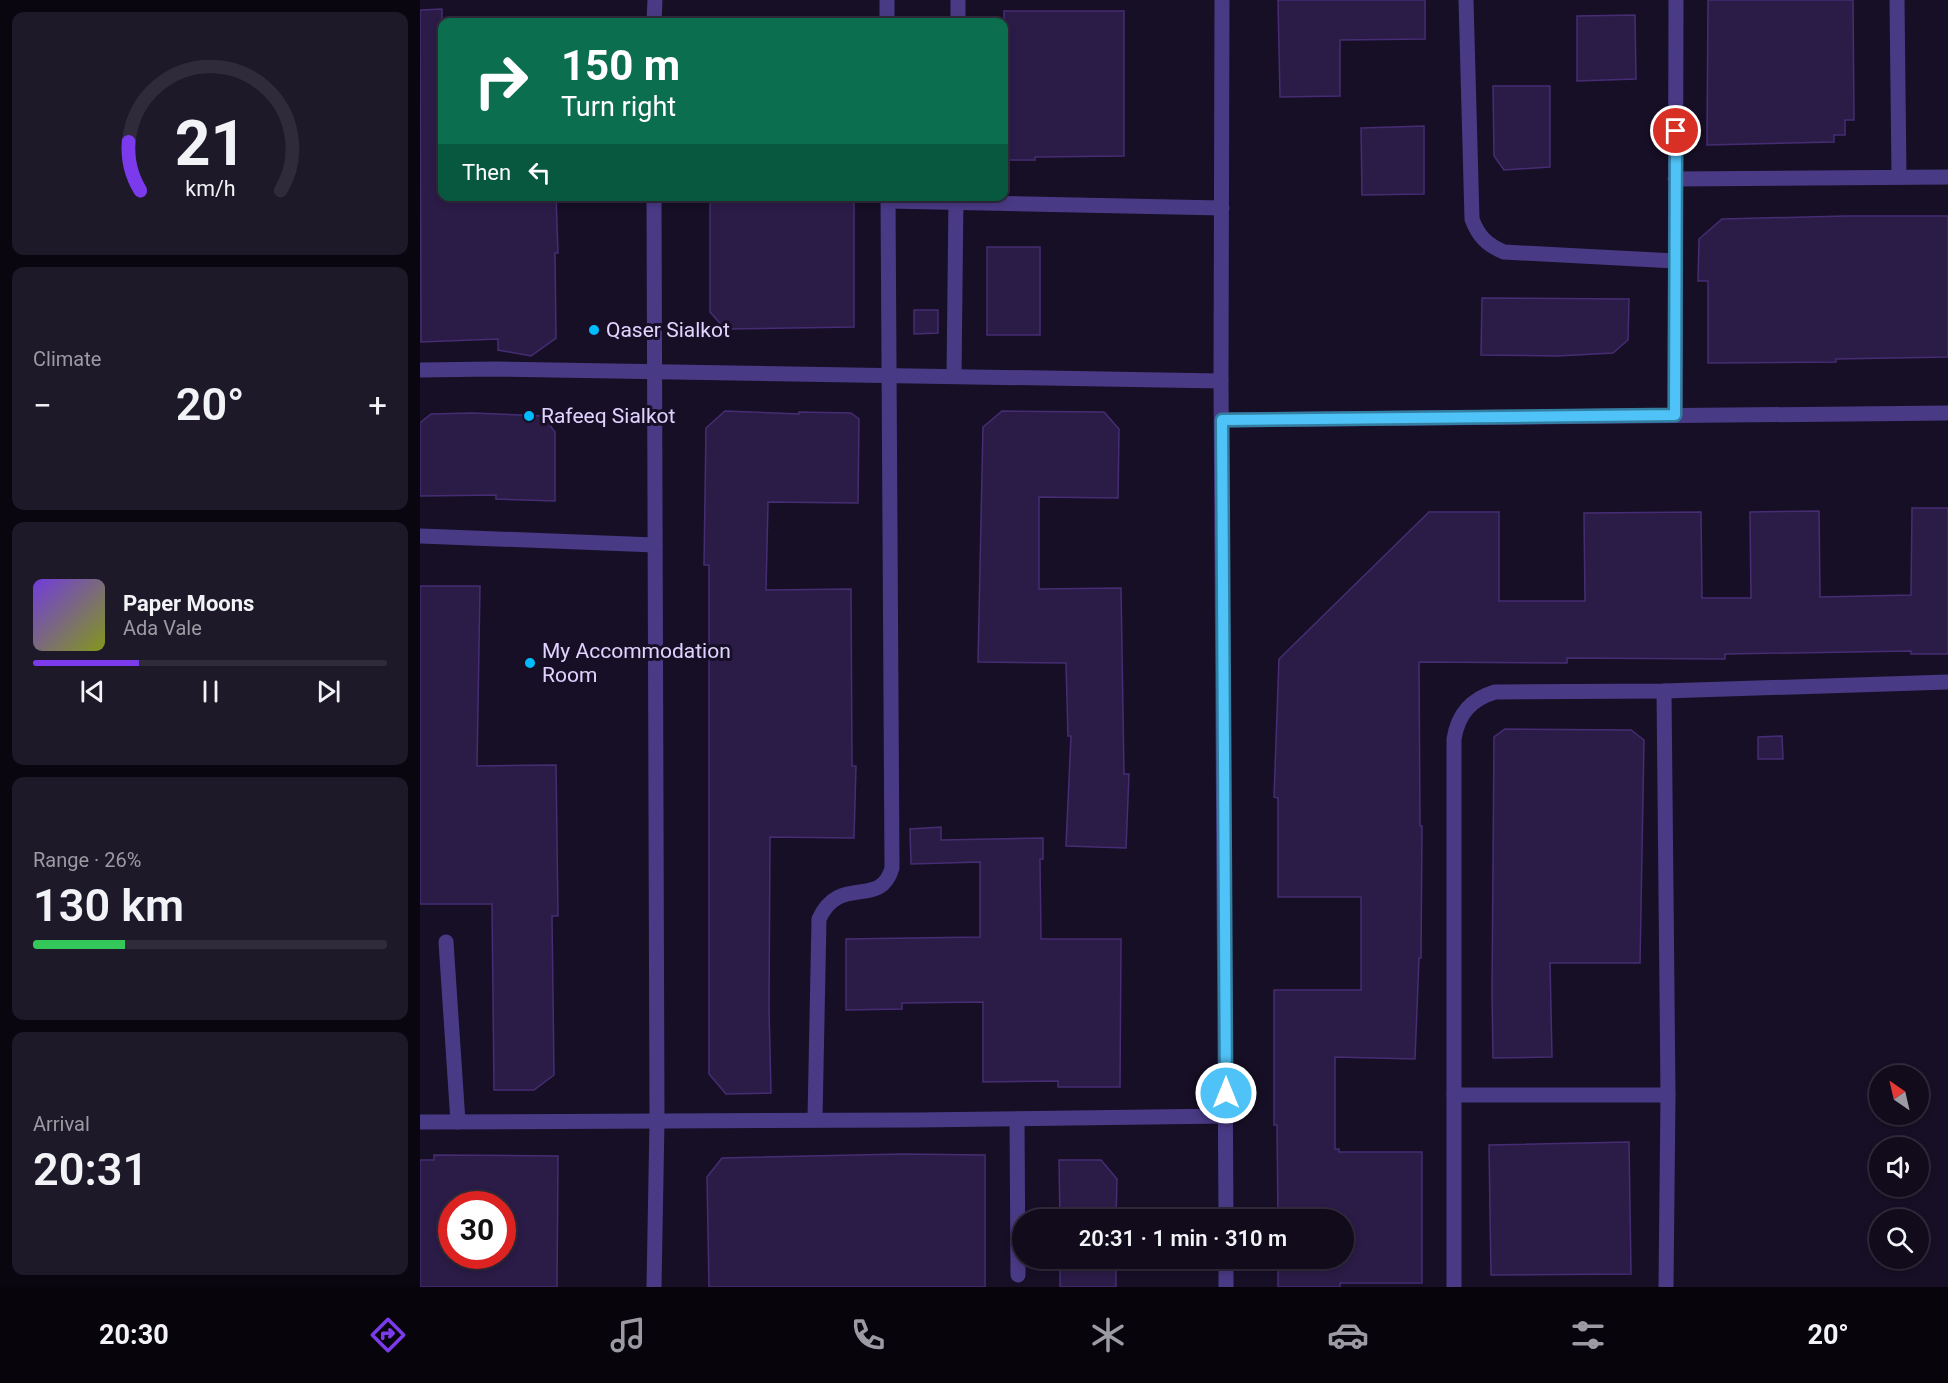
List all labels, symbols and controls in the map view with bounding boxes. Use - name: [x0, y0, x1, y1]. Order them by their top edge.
- text: 150 m: [561, 41, 680, 90]
- icon: right: [462, 42, 540, 120]
- text: Turn right: [561, 91, 676, 123]
- pin: [1650, 105, 1701, 156]
- text: 21: [174, 107, 246, 180]
- icon: arrive: [1659, 114, 1692, 147]
- icon: left: [523, 156, 556, 189]
- text: Then: [462, 160, 511, 185]
- text: km/h: [185, 176, 235, 201]
- place label: Qaser Sialkot: [606, 318, 730, 342]
- marker: Qaser Sialkot: [587, 323, 601, 337]
- text: Climate: [33, 347, 101, 371]
- text: 20°: [176, 378, 244, 431]
- text: −: [33, 386, 52, 425]
- text: +: [368, 386, 387, 425]
- place label: Rafeeq Sialkot: [541, 404, 676, 428]
- marker: Rafeeq Sialkot: [522, 409, 536, 423]
- text: Paper Moons: [123, 591, 254, 616]
- text: Ada Vale: [123, 616, 202, 640]
- place label: My Accommodation Room: [542, 639, 731, 687]
- marker: My Accommodation Room: [523, 656, 537, 670]
- icon: previous: [76, 675, 109, 708]
- icon: pause: [194, 675, 227, 708]
- icon: next: [312, 675, 345, 708]
- text: Range · 26%: [33, 848, 141, 872]
- text: 130 km: [33, 879, 184, 932]
- position arrow: [1194, 1061, 1258, 1125]
- north arrow: [1869, 1065, 1929, 1125]
- map controls: [1869, 1065, 1929, 1269]
- text: Arrival: [33, 1112, 90, 1136]
- button: sound: [1869, 1137, 1929, 1197]
- text: 20:31: [33, 1143, 148, 1196]
- speed limit sign: 30: [438, 1191, 516, 1269]
- button: search: [1869, 1209, 1929, 1269]
- text: 20:31 · 1 min · 310 m: [1079, 1226, 1287, 1251]
- icon: directions: [367, 1314, 409, 1356]
- icon: music: [607, 1314, 649, 1356]
- icon: phone: [847, 1314, 889, 1356]
- icon: climate: [1087, 1314, 1129, 1356]
- icon: car: [1327, 1314, 1369, 1356]
- icon: filters: [1567, 1314, 1609, 1356]
- text: 20:30: [99, 1319, 169, 1351]
- text: 20°: [1807, 1319, 1849, 1351]

